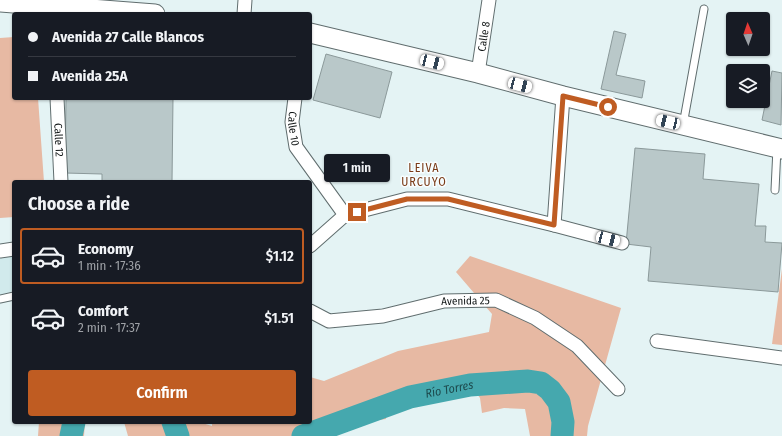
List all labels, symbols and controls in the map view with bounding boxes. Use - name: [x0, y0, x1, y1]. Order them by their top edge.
- north arrow: [726, 12, 770, 56]
- map controls: [726, 12, 770, 108]
- street label: Calle 8: [475, 20, 493, 52]
- text: Avenida 27 Calle Blancos: [52, 28, 204, 46]
- car: [419, 53, 445, 71]
- button: layers: [726, 64, 770, 108]
- text: Avenida 25A: [52, 67, 128, 85]
- car: [507, 76, 533, 94]
- route start: [599, 98, 617, 116]
- street label: Calle 10: [285, 111, 302, 147]
- car: [655, 113, 681, 131]
- street label: Calle 12: [51, 123, 66, 157]
- callout: 1 min: [324, 154, 390, 182]
- text: 1 min: [343, 160, 371, 175]
- district label: LEIVA URCUYO: [401, 161, 447, 189]
- text: Choose a ride: [28, 193, 130, 215]
- route end: [348, 203, 366, 221]
- car: [595, 230, 621, 248]
- icon: car: [30, 238, 66, 274]
- text: Economy: [78, 240, 133, 258]
- text: $1.12: [266, 247, 294, 265]
- text: 1 min · 17:36: [78, 258, 141, 273]
- street label: Avenida 25: [441, 294, 490, 308]
- icon: car: [30, 300, 66, 336]
- text: Comfort: [78, 302, 129, 320]
- text: $1.51: [265, 309, 294, 327]
- text: 2 min · 17:37: [78, 320, 140, 335]
- button: Confirm: [28, 370, 296, 416]
- water label: Río Torres: [424, 378, 474, 401]

